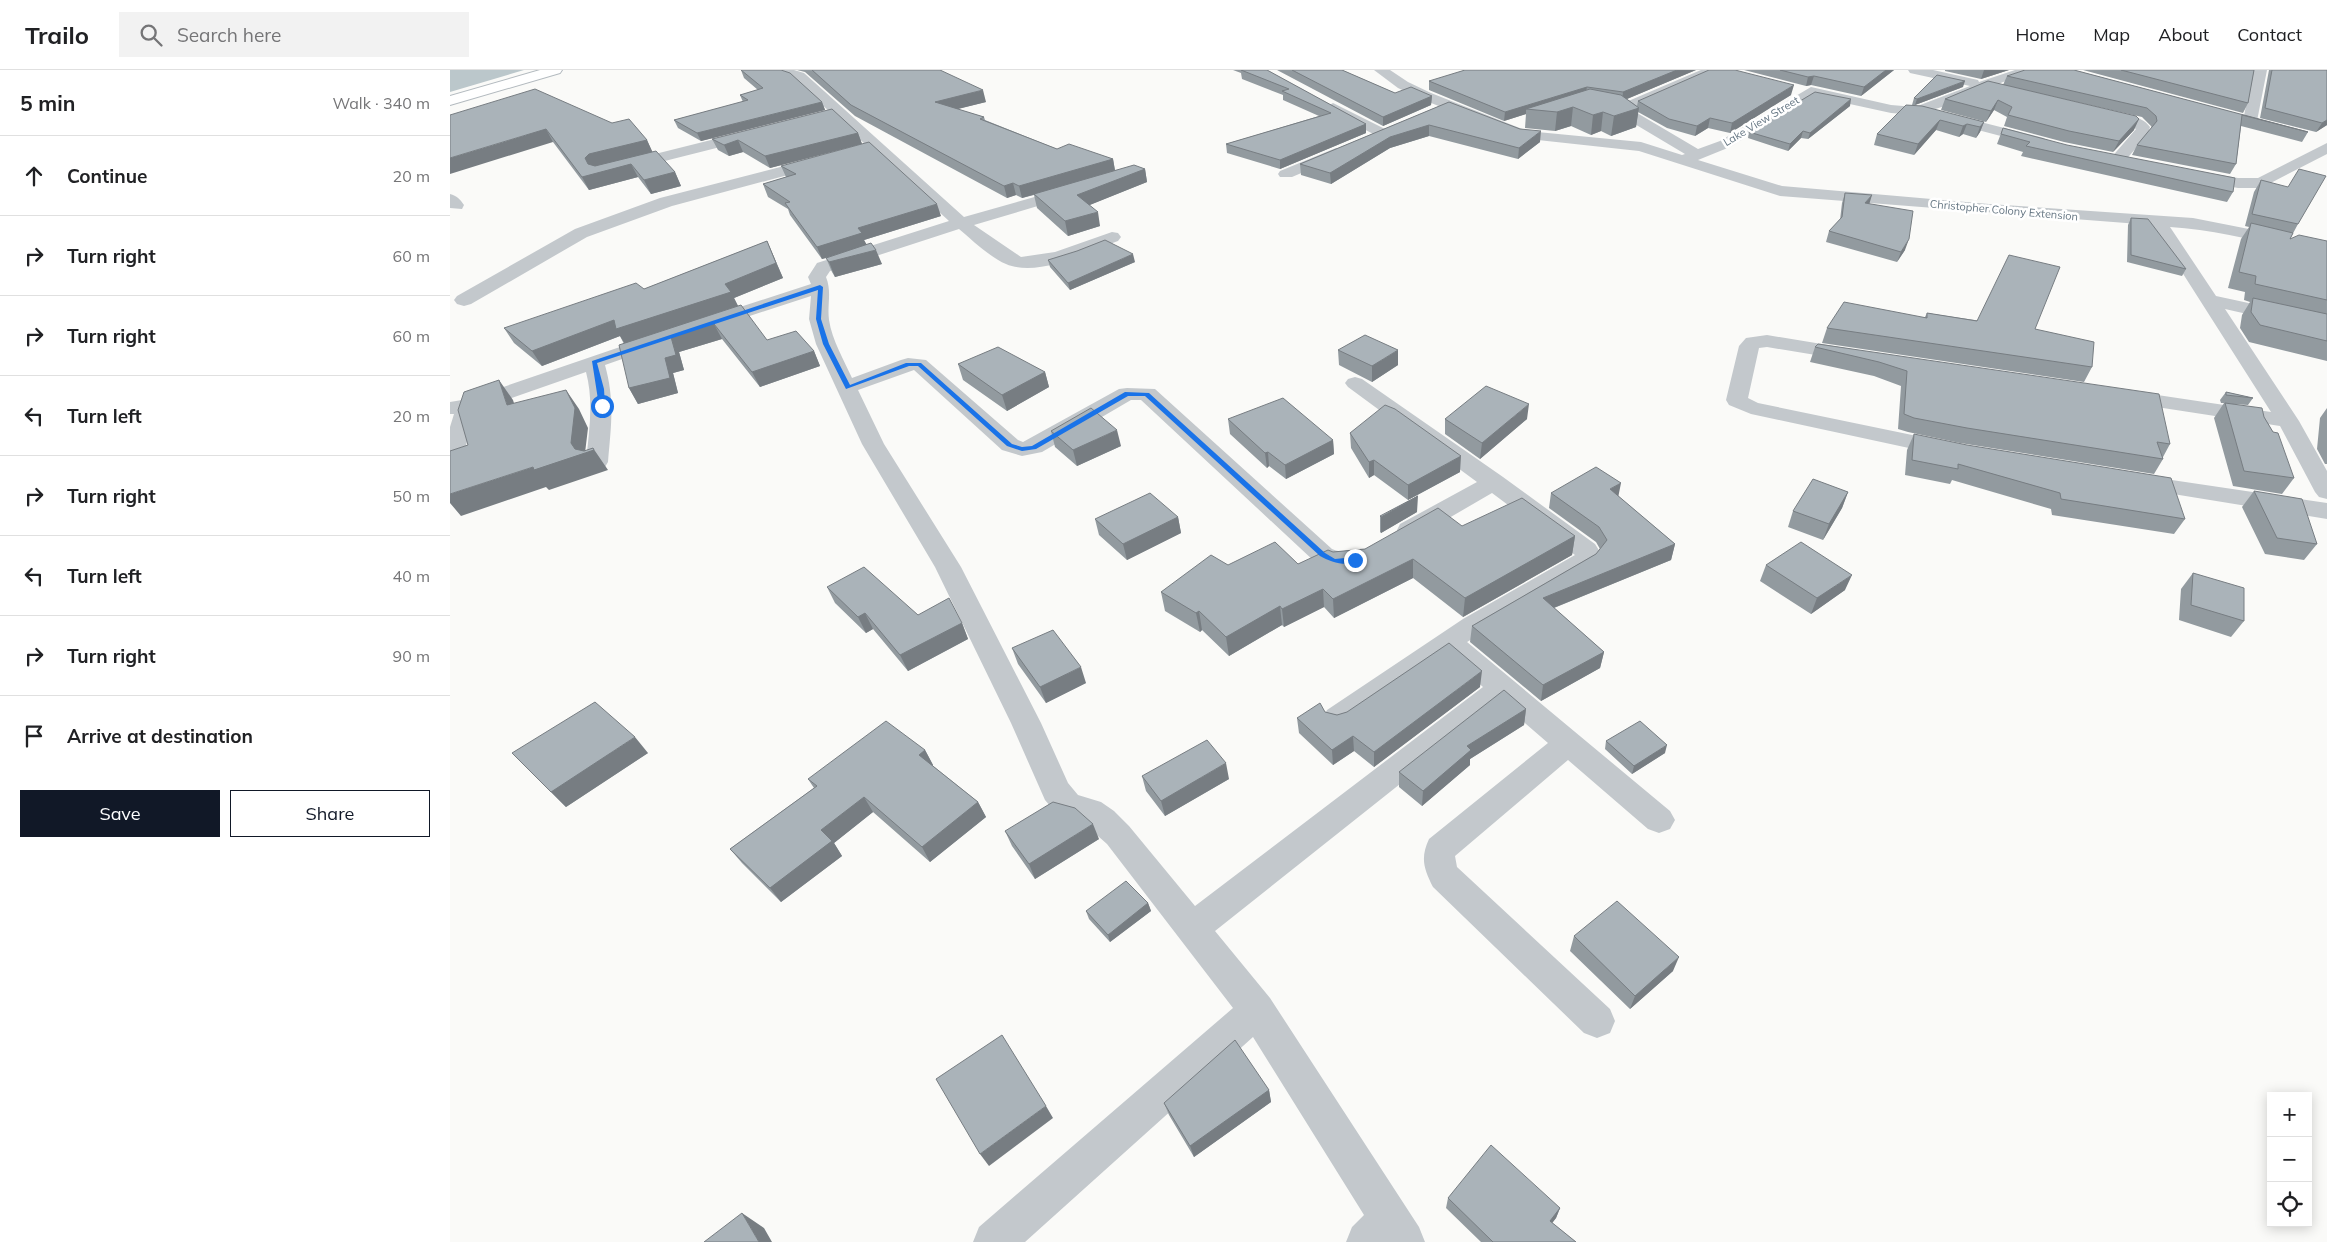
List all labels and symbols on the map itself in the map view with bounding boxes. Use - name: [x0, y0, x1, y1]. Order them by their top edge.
- street label: Lake View Street: [1721, 93, 1802, 149]
- street label: Christopher Colony Extension: [1929, 197, 2079, 223]
- route start: [591, 395, 614, 418]
- route end: [1344, 549, 1367, 572]

